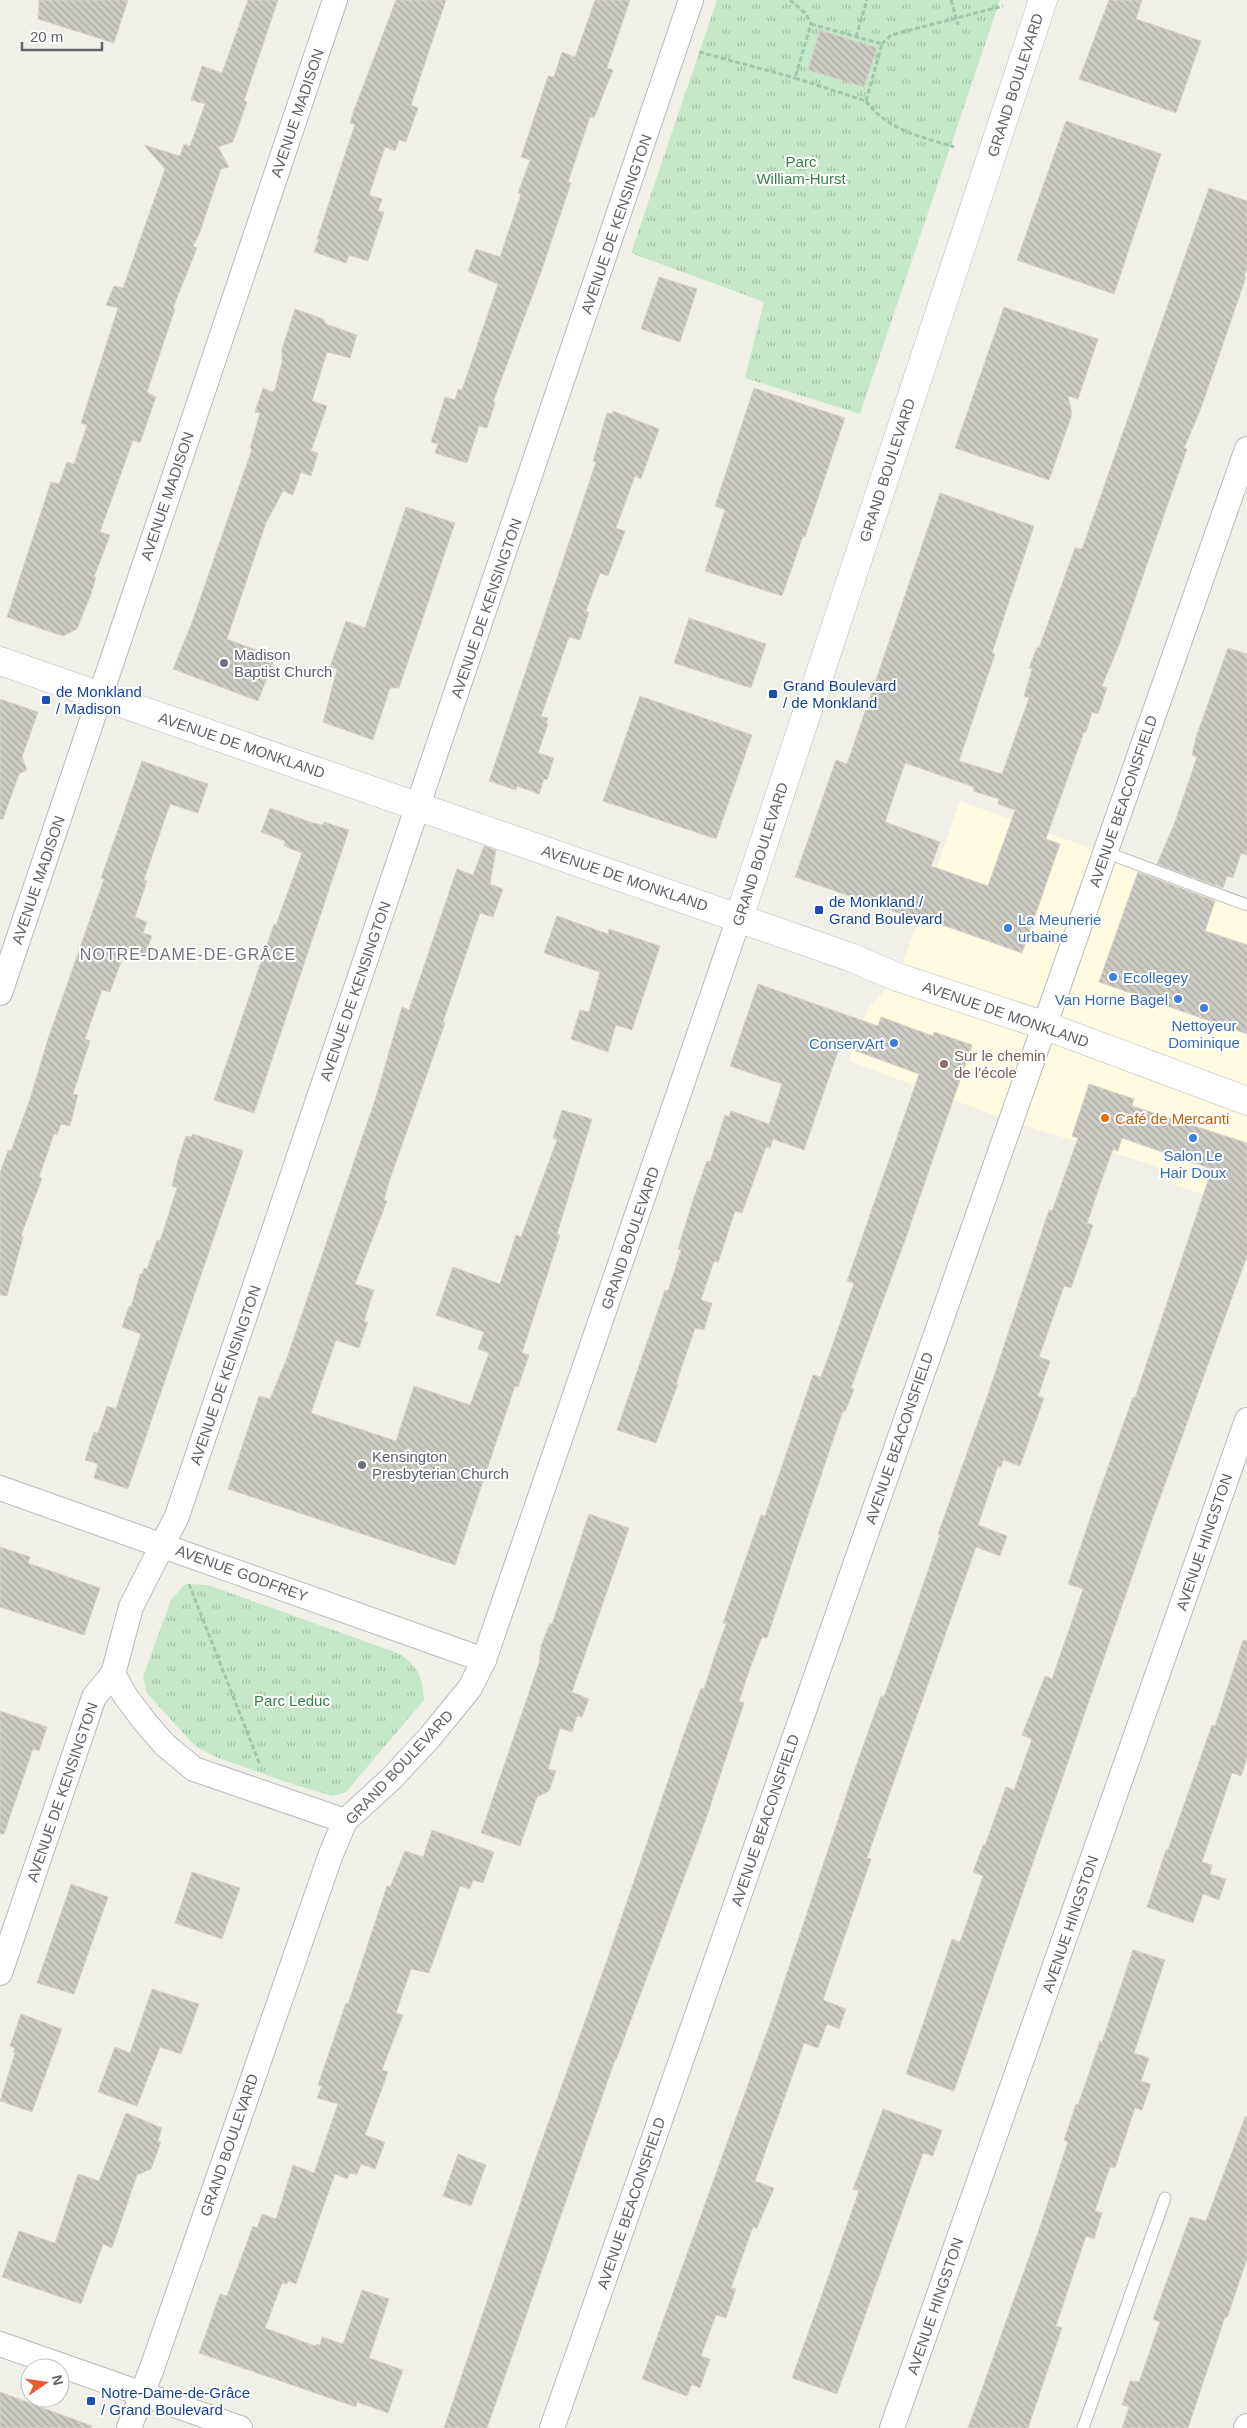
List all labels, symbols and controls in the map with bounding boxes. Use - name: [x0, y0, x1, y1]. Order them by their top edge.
- street label: GRAND BOULEVARD: [984, 11, 1046, 159]
- scale bar: [22, 20, 102, 52]
- text: 20 m: [30, 28, 63, 45]
- street label: AVENUE MADISON: [267, 47, 327, 179]
- street label: AVENUE DE KENSINGTON: [577, 132, 655, 316]
- park label: Parc William-Hurst: [756, 153, 846, 187]
- street label: GRAND BOULEVARD: [856, 396, 918, 544]
- street label: AVENUE MADISON: [137, 430, 197, 562]
- street label: AVENUE DE KENSINGTON: [447, 516, 525, 700]
- place label: Madison Baptist Church: [234, 646, 332, 680]
- marker: Madison Baptist Church: [218, 657, 230, 669]
- place label: Grand Boulevard / de Monkland: [783, 677, 896, 711]
- place label: de Monkland / Madison: [56, 683, 142, 717]
- marker: Grand Boulevard / de Monkland: [767, 688, 779, 700]
- marker: de Monkland / Madison: [40, 694, 52, 706]
- street label: AVENUE DE MONKLAND: [157, 709, 328, 782]
- street label: AVENUE BEACONSFIELD: [1086, 713, 1160, 889]
- street label: GRAND BOULEVARD: [729, 780, 791, 928]
- street label: AVENUE MADISON: [8, 814, 68, 946]
- street label: AVENUE DE MONKLAND: [540, 842, 711, 915]
- place label: de Monkland / Grand Boulevard: [829, 893, 942, 927]
- street label: AVENUE DE KENSINGTON: [316, 899, 394, 1083]
- marker: de Monkland / Grand Boulevard: [813, 904, 825, 916]
- place label: La Meunerie urbaine: [1018, 911, 1101, 945]
- marker: La Meunerie urbaine: [1002, 922, 1014, 934]
- district label: NOTRE-DAME-DE-GRÂCE: [80, 945, 296, 963]
- place label: Ecollegey: [1123, 969, 1189, 986]
- marker: Ecollegey: [1107, 971, 1119, 983]
- street label: AVENUE DE MONKLAND: [921, 978, 1092, 1051]
- place label: Van Horne Bagel: [1055, 991, 1168, 1008]
- marker: Van Horne Bagel: [1172, 993, 1184, 1005]
- marker: Nettoyeur Dominique: [1198, 1002, 1210, 1014]
- place label: Nettoyeur Dominique: [1168, 1017, 1240, 1051]
- place label: ConservArt: [809, 1035, 885, 1052]
- marker: ConservArt: [888, 1037, 900, 1049]
- place label: Sur le chemin de l'école: [954, 1047, 1046, 1081]
- marker: Sur le chemin de l'école: [938, 1058, 950, 1070]
- place label: Café de Mercanti: [1115, 1110, 1229, 1127]
- marker: Café de Mercanti: [1099, 1112, 1111, 1124]
- marker: Salon Le Hair Doux: [1187, 1132, 1199, 1144]
- place label: Salon Le Hair Doux: [1160, 1147, 1227, 1181]
- street label: GRAND BOULEVARD: [598, 1164, 662, 1312]
- street label: AVENUE DE KENSINGTON: [186, 1283, 264, 1467]
- street label: AVENUE BEACONSFIELD: [862, 1350, 936, 1526]
- place label: Kensington Presbyterian Church: [372, 1448, 509, 1482]
- marker: Kensington Presbyterian Church: [356, 1459, 368, 1471]
- street label: AVENUE HINGSTON: [1173, 1471, 1235, 1613]
- street label: AVENUE GODFREY: [174, 1541, 310, 1605]
- park label: Parc Leduc: [254, 1692, 330, 1709]
- street label: AVENUE DE KENSINGTON: [23, 1700, 101, 1884]
- street label: GRAND BOULEVARD: [342, 1706, 456, 1828]
- street label: AVENUE BEACONSFIELD: [728, 1732, 802, 1908]
- street label: AVENUE HINGSTON: [1039, 1853, 1101, 1995]
- street label: GRAND BOULEVARD: [197, 2071, 261, 2219]
- street label: AVENUE BEACONSFIELD: [594, 2115, 668, 2291]
- street label: AVENUE HINGSTON: [904, 2235, 966, 2377]
- north arrow: [20, 2358, 70, 2408]
- text: N: [49, 2373, 67, 2387]
- place label: Notre-Dame-de-Grâce / Grand Boulevard: [101, 2384, 250, 2418]
- marker: Notre-Dame-de-Grâce / Grand Boulevard: [85, 2395, 97, 2407]

